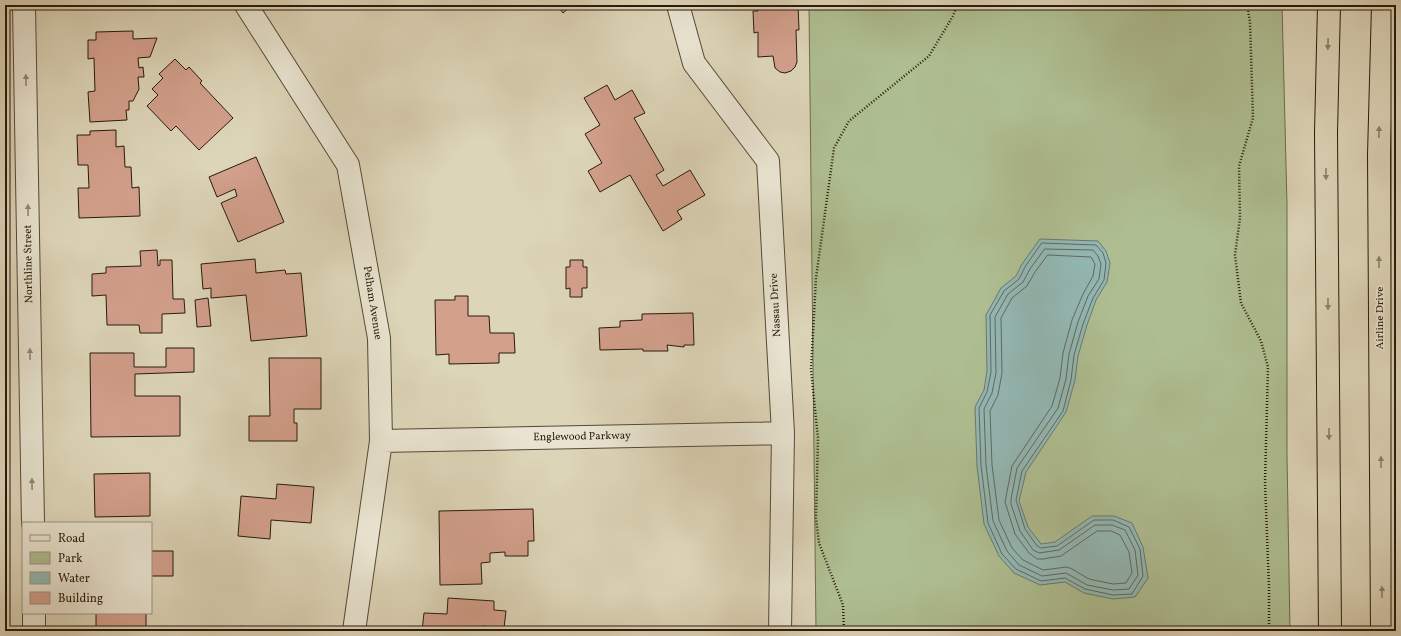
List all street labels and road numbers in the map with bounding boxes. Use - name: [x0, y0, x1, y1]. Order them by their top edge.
- street label: Northline Street: [21, 225, 37, 303]
- street label: Pelham Avenue: [359, 265, 385, 341]
- street label: Nassau Drive: [767, 273, 785, 337]
- street label: Airline Drive: [1373, 286, 1388, 350]
- street label: Englewood Parkway: [533, 429, 631, 445]

